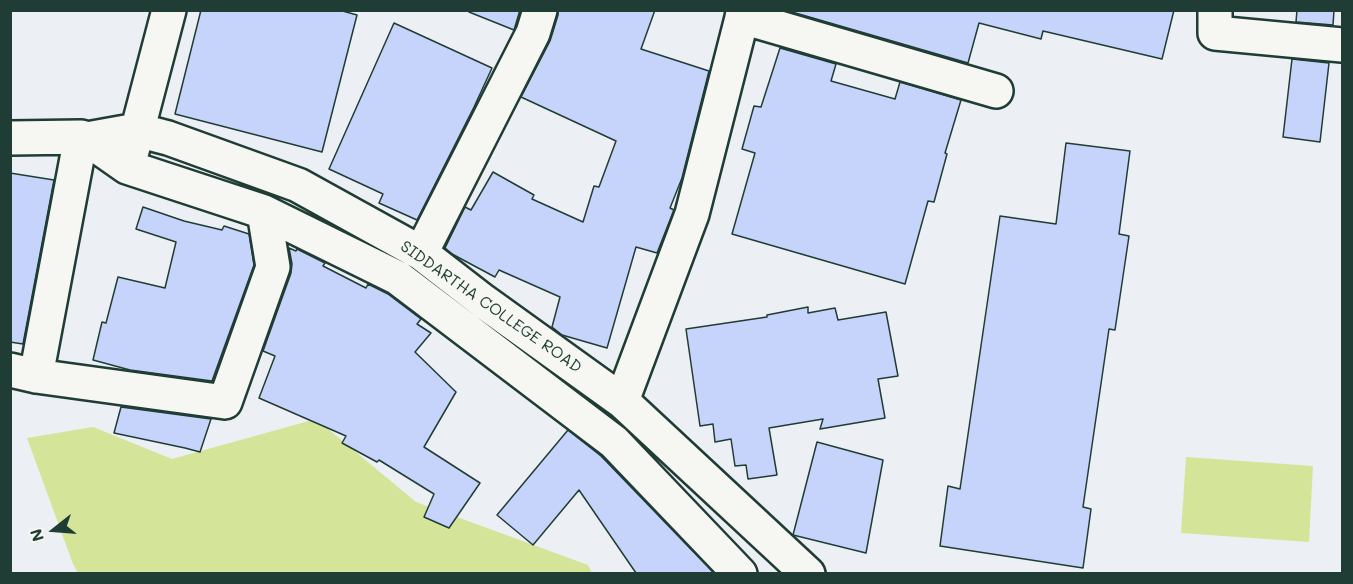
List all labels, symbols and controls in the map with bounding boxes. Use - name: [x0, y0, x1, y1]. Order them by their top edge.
- street label: SIDDARTHA COLLEGE ROAD: [397, 237, 585, 377]
- north arrow: [24, 500, 84, 560]
- text: N: [24, 527, 48, 544]

